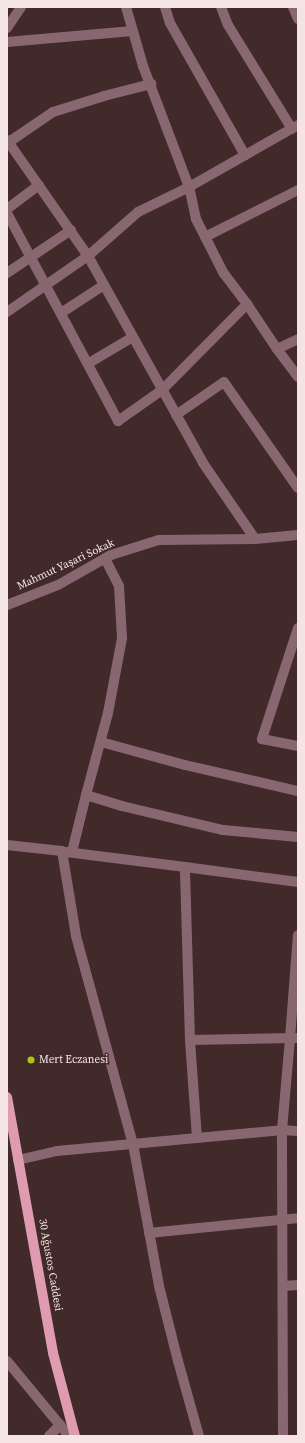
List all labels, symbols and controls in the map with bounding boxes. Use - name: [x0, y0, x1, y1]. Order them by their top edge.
- street label: Mahmut Yaşari Sokak: [15, 537, 117, 593]
- place label: Mert Eczanesi: [39, 1053, 108, 1067]
- marker: Mert Eczanesi: [26, 1055, 36, 1065]
- street label: 30 Ağustos Caddesi: [35, 1218, 65, 1312]

